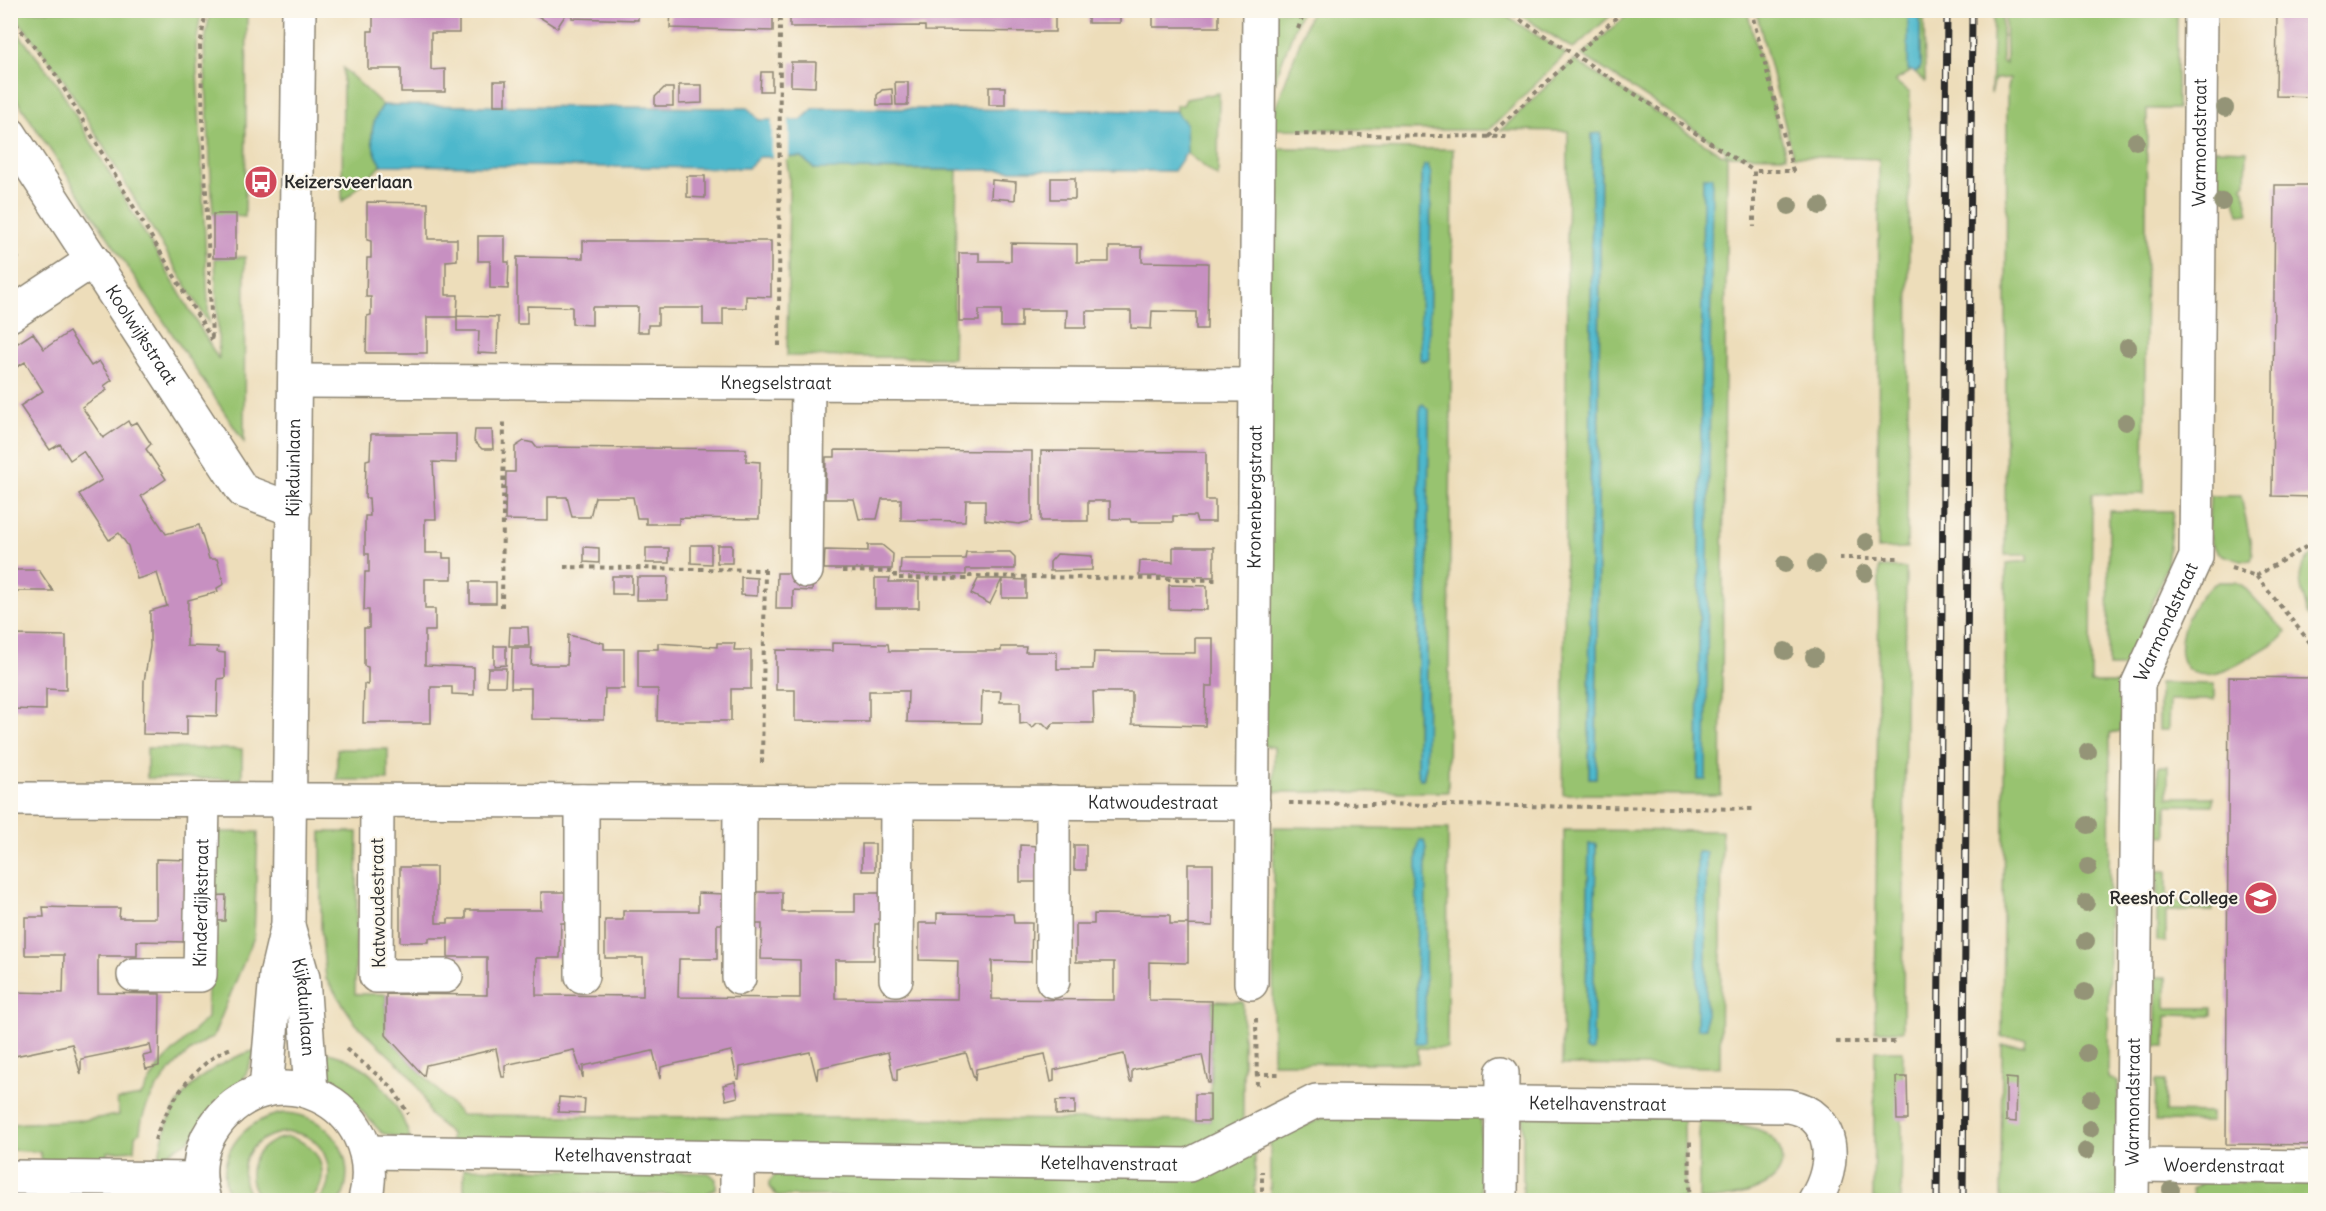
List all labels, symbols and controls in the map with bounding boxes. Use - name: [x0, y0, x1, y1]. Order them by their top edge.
- street label: Warmondstraat: [2187, 78, 2211, 207]
- bus stop icon: Keizersveerlaan: [243, 164, 279, 200]
- place label: Keizersveerlaan: [284, 170, 413, 193]
- street label: Koolwijkstraat: [101, 280, 183, 389]
- street label: Knegselstraat: [720, 371, 832, 394]
- street label: Kijkduinlaan: [281, 418, 305, 517]
- street label: Kronenbergstraat: [1242, 425, 1267, 569]
- street label: Warmondstraat: [2129, 559, 2203, 685]
- street label: Katwoudestraat: [1088, 790, 1218, 814]
- street label: Kinderdijkstraat: [188, 838, 213, 968]
- street label: Katwoudestraat: [365, 838, 390, 968]
- school or university icon: Reeshof College: [2243, 880, 2279, 916]
- place label: Reeshof College: [2109, 886, 2238, 909]
- street label: Kijkduinlaan: [287, 955, 320, 1057]
- street label: Warmondstraat: [2120, 1038, 2145, 1166]
- street label: Ketelhavenstraat: [1529, 1091, 1667, 1116]
- street label: Ketelhavenstraat: [554, 1143, 692, 1168]
- street label: Ketelhavenstraat: [1040, 1151, 1178, 1176]
- street label: Woerdenstraat: [2163, 1153, 2285, 1178]

